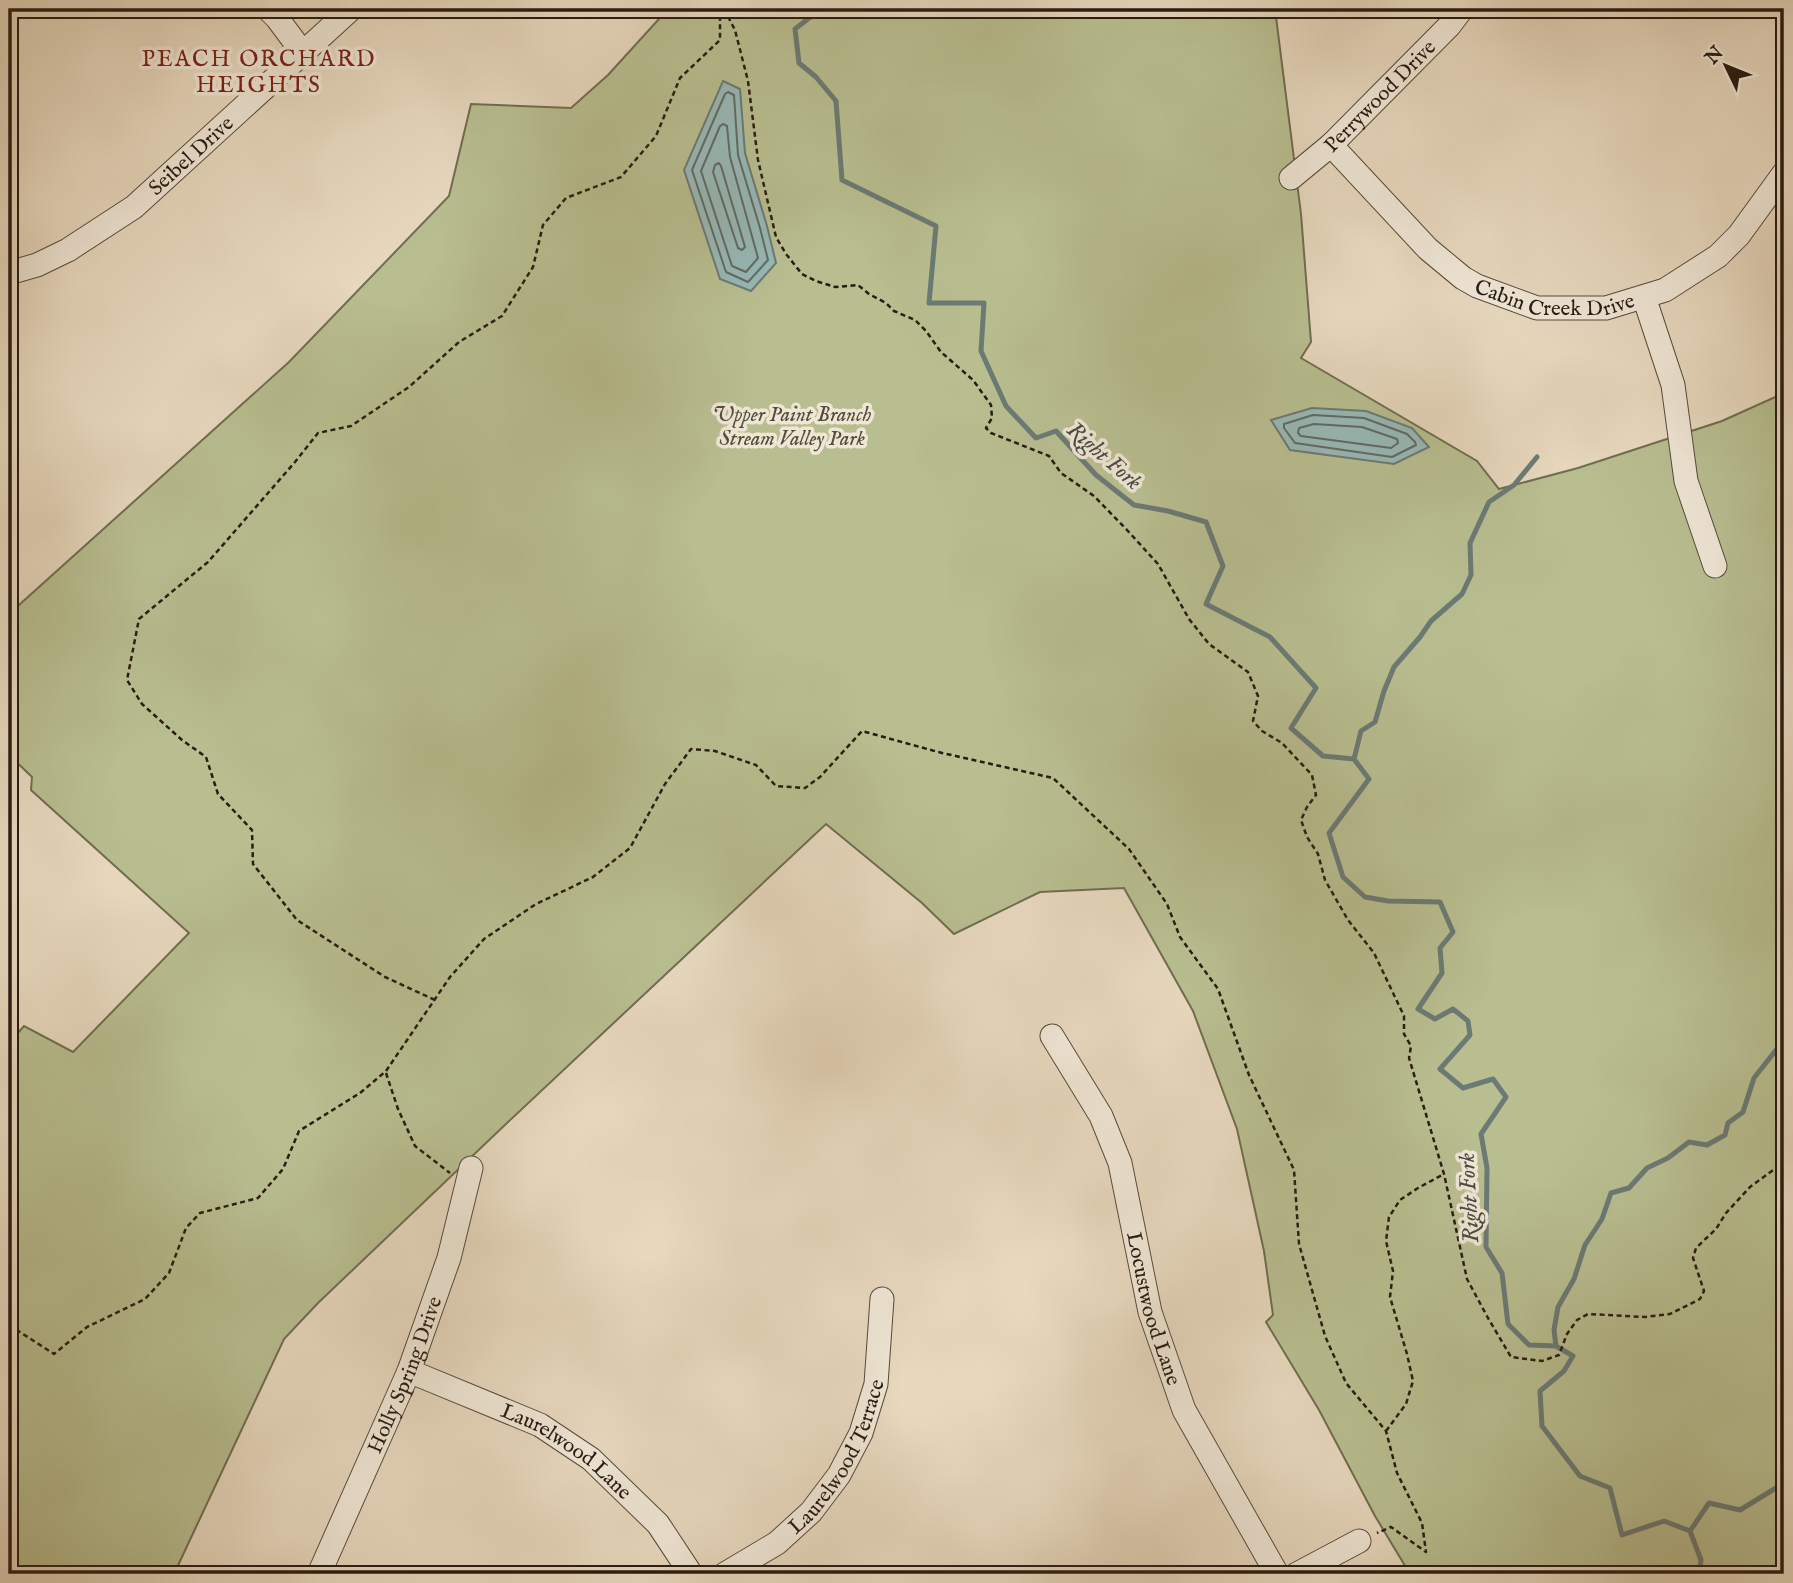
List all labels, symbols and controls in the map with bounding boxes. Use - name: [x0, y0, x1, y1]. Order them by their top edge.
- north arrow: [1692, 32, 1762, 102]
- street label: Perrywood Drive: [1319, 35, 1443, 159]
- text: N: [1700, 41, 1730, 71]
- district label: PEACH ORCHARD HEIGHTS: [141, 45, 377, 100]
- street label: Seibel Drive: [143, 110, 240, 202]
- street label: Cabin Creek Drive: [1470, 274, 1638, 324]
- park label: Upper Paint Branch Stream Valley Park: [713, 402, 872, 453]
- water label: Right Fork: [1060, 416, 1148, 497]
- water label: Right Fork: [1453, 1152, 1487, 1244]
- street label: Locustwood Lane: [1119, 1230, 1187, 1390]
- street label: Holly Spring Drive: [362, 1293, 449, 1458]
- street label: Laurelwood Terrace: [783, 1376, 892, 1541]
- street label: Laurelwood Lane: [496, 1398, 637, 1506]

